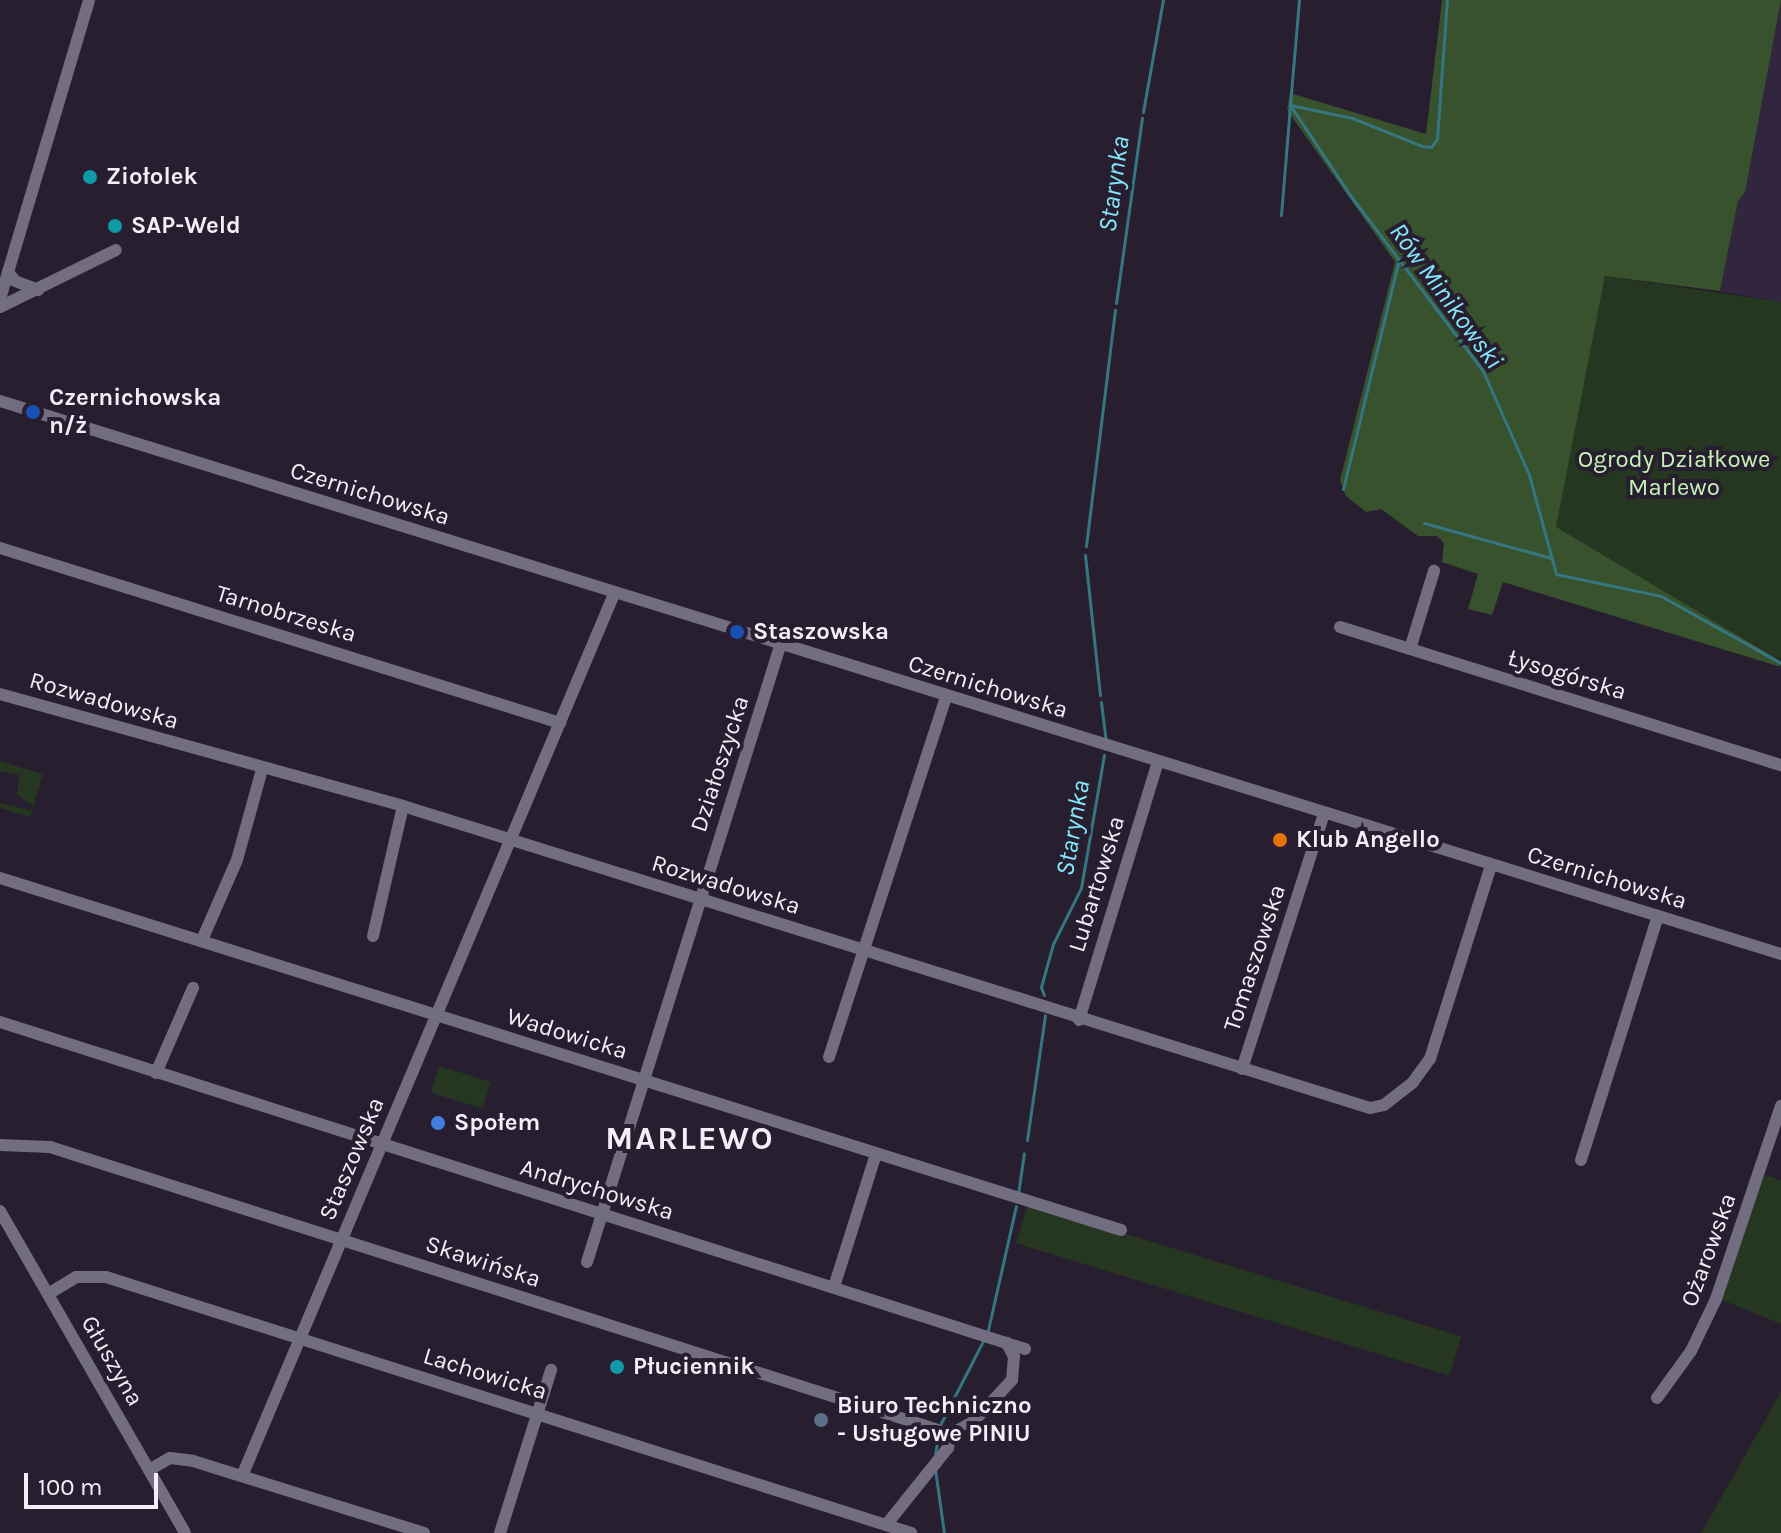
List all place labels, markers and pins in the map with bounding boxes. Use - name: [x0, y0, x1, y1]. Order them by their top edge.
- place label: Ziołolek: [106, 163, 198, 191]
- marker: Ziołolek: [81, 168, 99, 186]
- place label: SAP-Weld: [131, 212, 241, 240]
- marker: SAP-Weld: [106, 217, 124, 235]
- place label: Czernichowska n/ż: [49, 384, 221, 440]
- marker: Czernichowska n/ż: [24, 403, 42, 421]
- place label: Staszowska: [753, 618, 889, 646]
- marker: Staszowska: [728, 623, 746, 641]
- place label: Klub Angello: [1296, 826, 1440, 854]
- marker: Klub Angello: [1271, 831, 1289, 849]
- place label: Społem: [454, 1109, 540, 1137]
- marker: Społem: [429, 1114, 447, 1132]
- place label: Płuciennik: [633, 1353, 755, 1381]
- marker: Płuciennik: [608, 1358, 626, 1376]
- place label: Biuro Techniczno - Usługowe PINIU: [837, 1392, 1032, 1448]
- marker: Biuro Techniczno - Usługowe PINIU: [812, 1411, 830, 1429]

